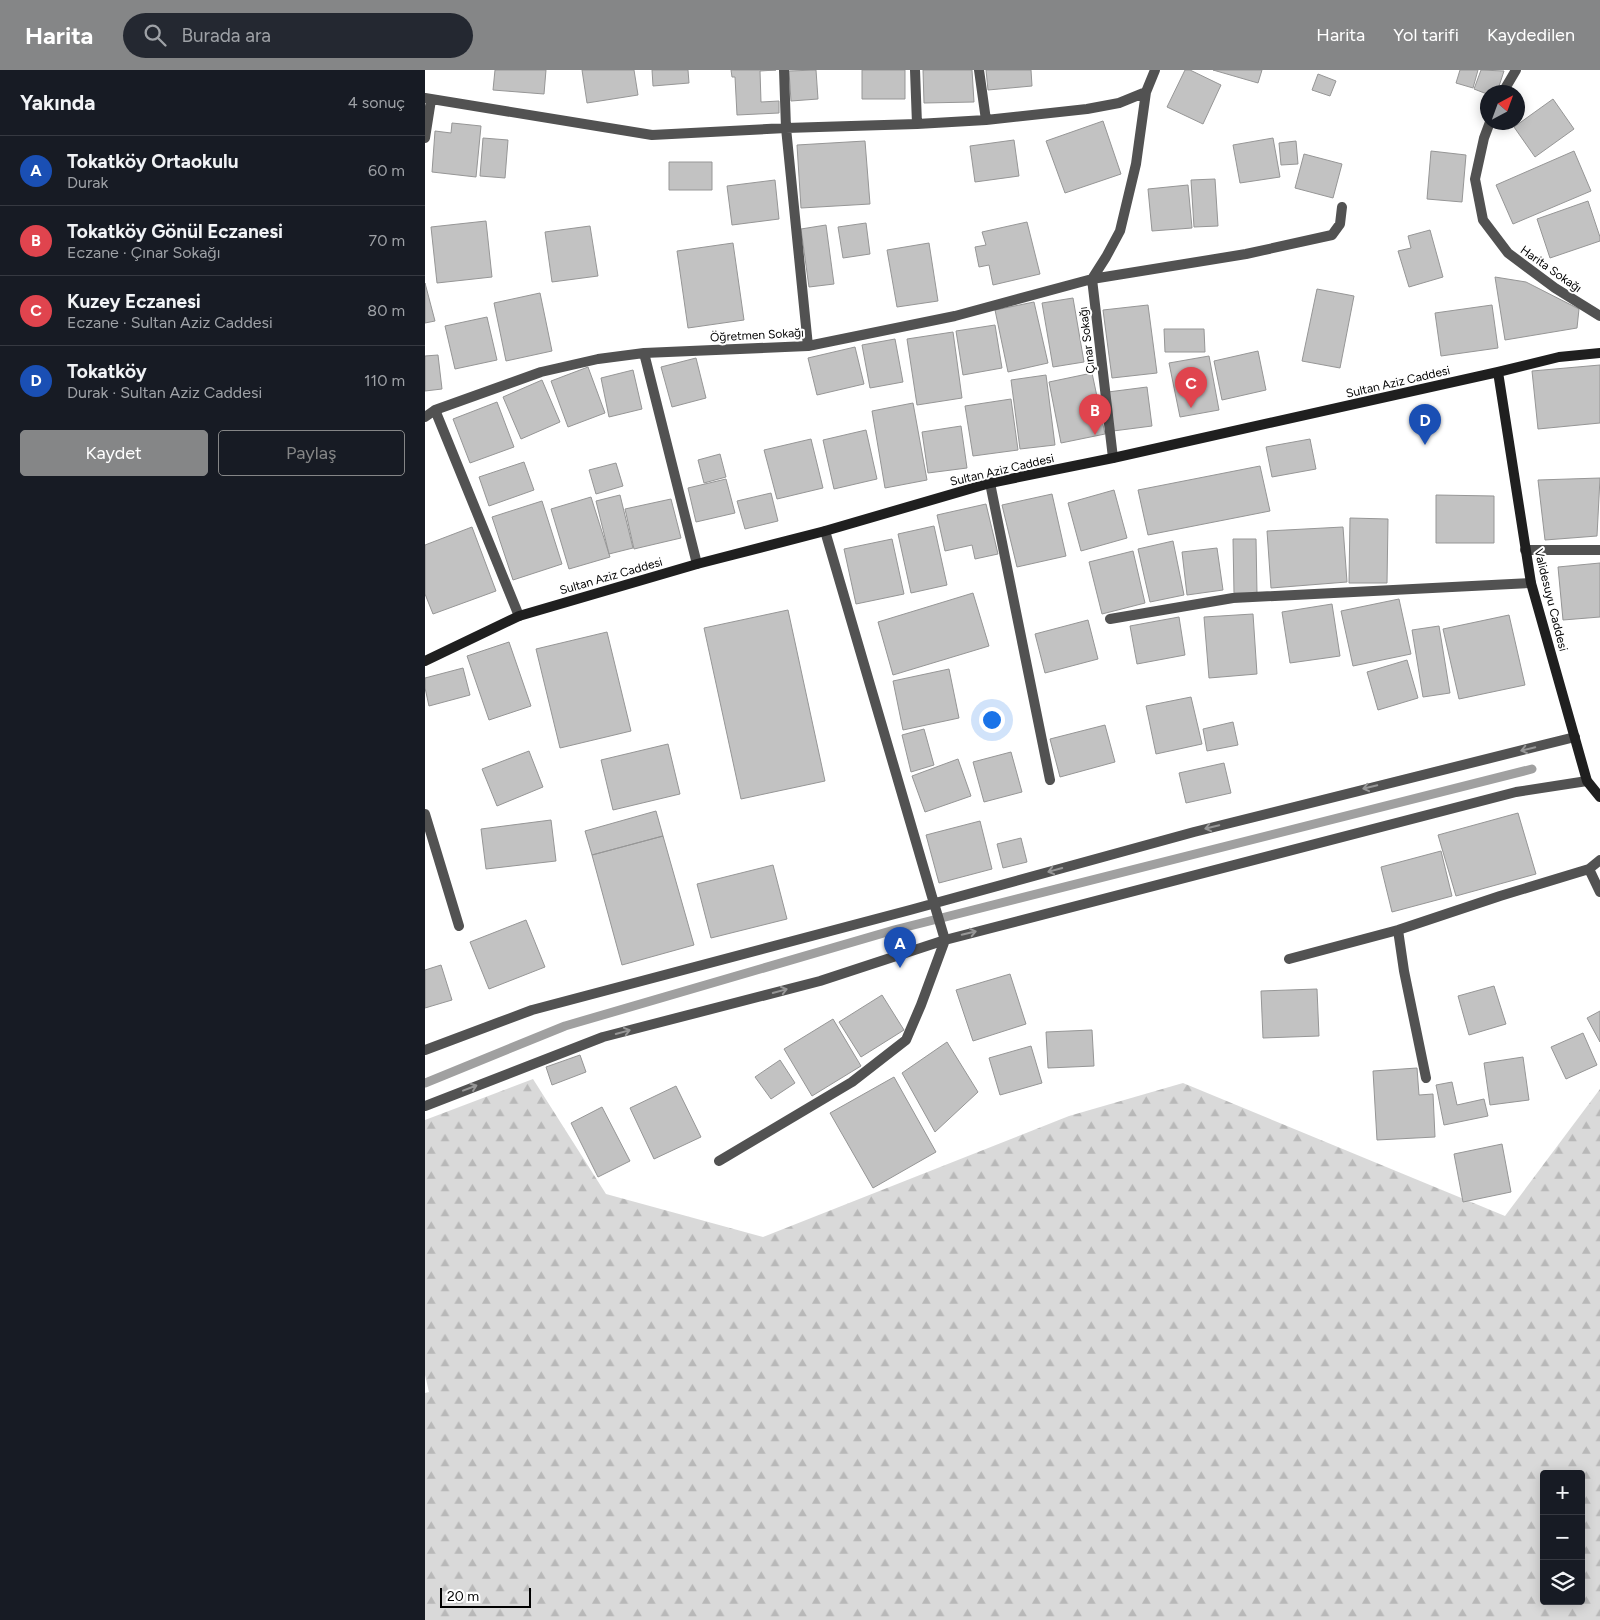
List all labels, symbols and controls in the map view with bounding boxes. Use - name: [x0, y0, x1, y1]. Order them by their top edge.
- search box: [123, 13, 473, 58]
- text: Harita: [25, 21, 93, 50]
- icon: search: [141, 21, 169, 49]
- text: Burada ara: [181, 24, 271, 47]
- text: Harita: [1316, 24, 1365, 46]
- text: Yol tarifi: [1393, 24, 1459, 46]
- text: Kaydedilen: [1487, 24, 1575, 46]
- north arrow: [1480, 85, 1525, 130]
- text: Yakında: [20, 90, 95, 115]
- text: 4 sonuç: [348, 93, 405, 112]
- text: Tokatköy Ortaokulu: [67, 150, 238, 173]
- text: A: [30, 161, 42, 180]
- text: 60 m: [368, 161, 405, 180]
- text: Durak: [67, 173, 108, 192]
- text: Tokatköy Gönül Eczanesi: [67, 220, 283, 243]
- text: B: [31, 231, 41, 250]
- text: 70 m: [369, 231, 405, 250]
- text: Eczane · Çınar Sokağı: [67, 243, 220, 262]
- street label: Harita Sokağı: [1518, 243, 1584, 295]
- text: Kuzey Eczanesi: [67, 290, 201, 313]
- text: C: [30, 301, 42, 320]
- text: 80 m: [367, 301, 405, 320]
- street label: Çınar Sokağı: [1076, 306, 1098, 374]
- text: Eczane · Sultan Aziz Caddesi: [67, 313, 273, 332]
- street label: Öğretmen Sokağı: [710, 326, 804, 344]
- text: Tokatköy: [67, 360, 147, 383]
- street label: Sultan Aziz Caddesi: [1345, 363, 1451, 401]
- pin: C: [1175, 367, 1207, 408]
- text: D: [30, 371, 42, 390]
- text: 110 m: [364, 371, 405, 390]
- text: Durak · Sultan Aziz Caddesi: [67, 383, 262, 402]
- pin: B: [1079, 394, 1111, 435]
- pin: D: [1409, 404, 1441, 445]
- button: Kaydet: [20, 430, 208, 476]
- button: Paylaş: [218, 430, 405, 476]
- street label: Sultan Aziz Caddesi: [949, 451, 1055, 489]
- street label: Validesuyu Caddesi: [1532, 547, 1570, 653]
- street label: Sultan Aziz Caddesi: [558, 555, 664, 597]
- your location: [979, 707, 1005, 733]
- one-way arrow: [1520, 745, 1536, 754]
- one-way arrow: [1362, 783, 1378, 792]
- one-way arrow: [1205, 823, 1221, 832]
- one-way arrow: [1048, 865, 1064, 875]
- pin: A: [884, 927, 916, 968]
- one-way arrow: [960, 928, 976, 938]
- one-way arrow: [772, 986, 788, 995]
- one-way arrow: [614, 1027, 630, 1036]
- one-way arrow: [462, 1083, 478, 1092]
- map controls: [1540, 1470, 1585, 1605]
- button: +: [1540, 1470, 1585, 1515]
- button: −: [1540, 1515, 1585, 1560]
- button: layers: [1540, 1560, 1585, 1605]
- scale bar: [440, 1585, 531, 1608]
- text: 20 m: [447, 1588, 479, 1605]

